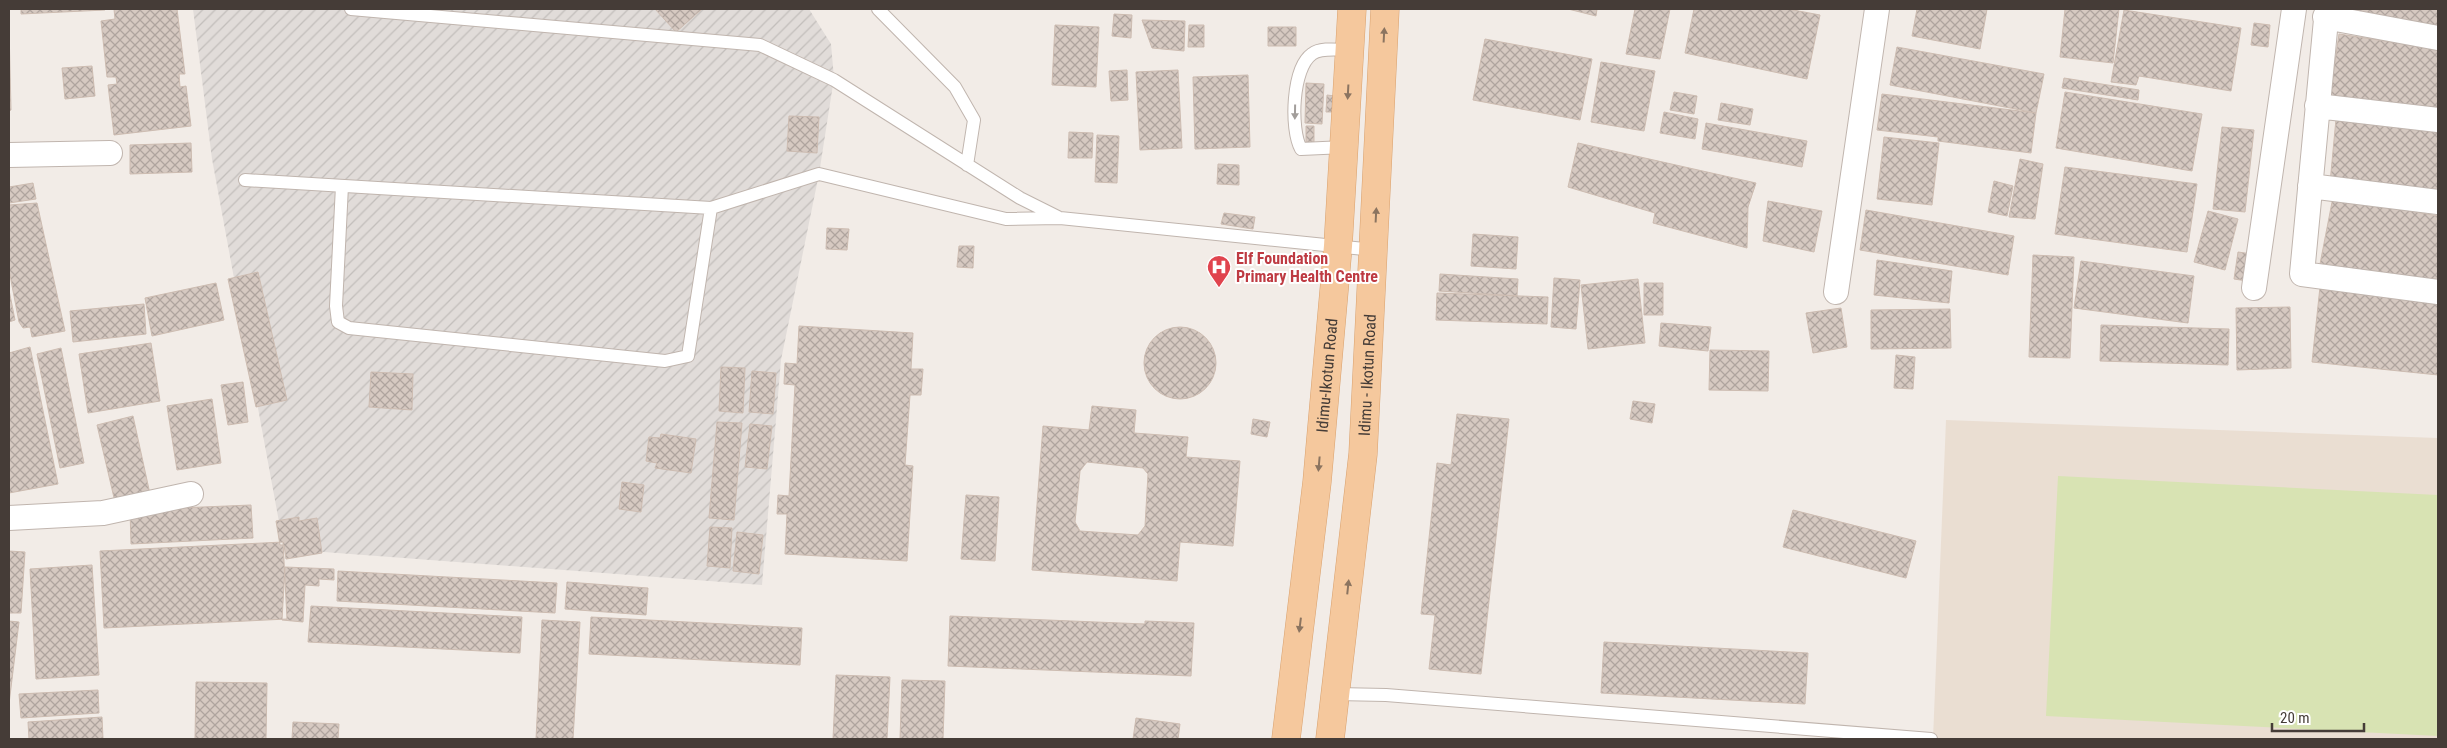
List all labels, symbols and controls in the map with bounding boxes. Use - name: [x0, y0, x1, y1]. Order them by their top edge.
- one-way arrow: [1381, 27, 1389, 43]
- one-way arrow: [1343, 85, 1351, 101]
- one-way arrow: [1291, 104, 1299, 120]
- one-way arrow: [1372, 207, 1380, 223]
- place label: Elf Foundation Primary Health Centre: [1236, 249, 1378, 286]
- hospital icon: Elf Foundation Primary Health Centre: [1206, 254, 1232, 288]
- street label: Idimu - Ikotun Road: [1354, 314, 1379, 436]
- street label: Idimu-Ikotun Road: [1312, 317, 1341, 433]
- one-way arrow: [1315, 456, 1323, 472]
- one-way arrow: [1344, 578, 1352, 594]
- one-way arrow: [1296, 617, 1304, 633]
- scale bar: [2272, 700, 2364, 732]
- text: 20 m: [2280, 709, 2310, 727]

